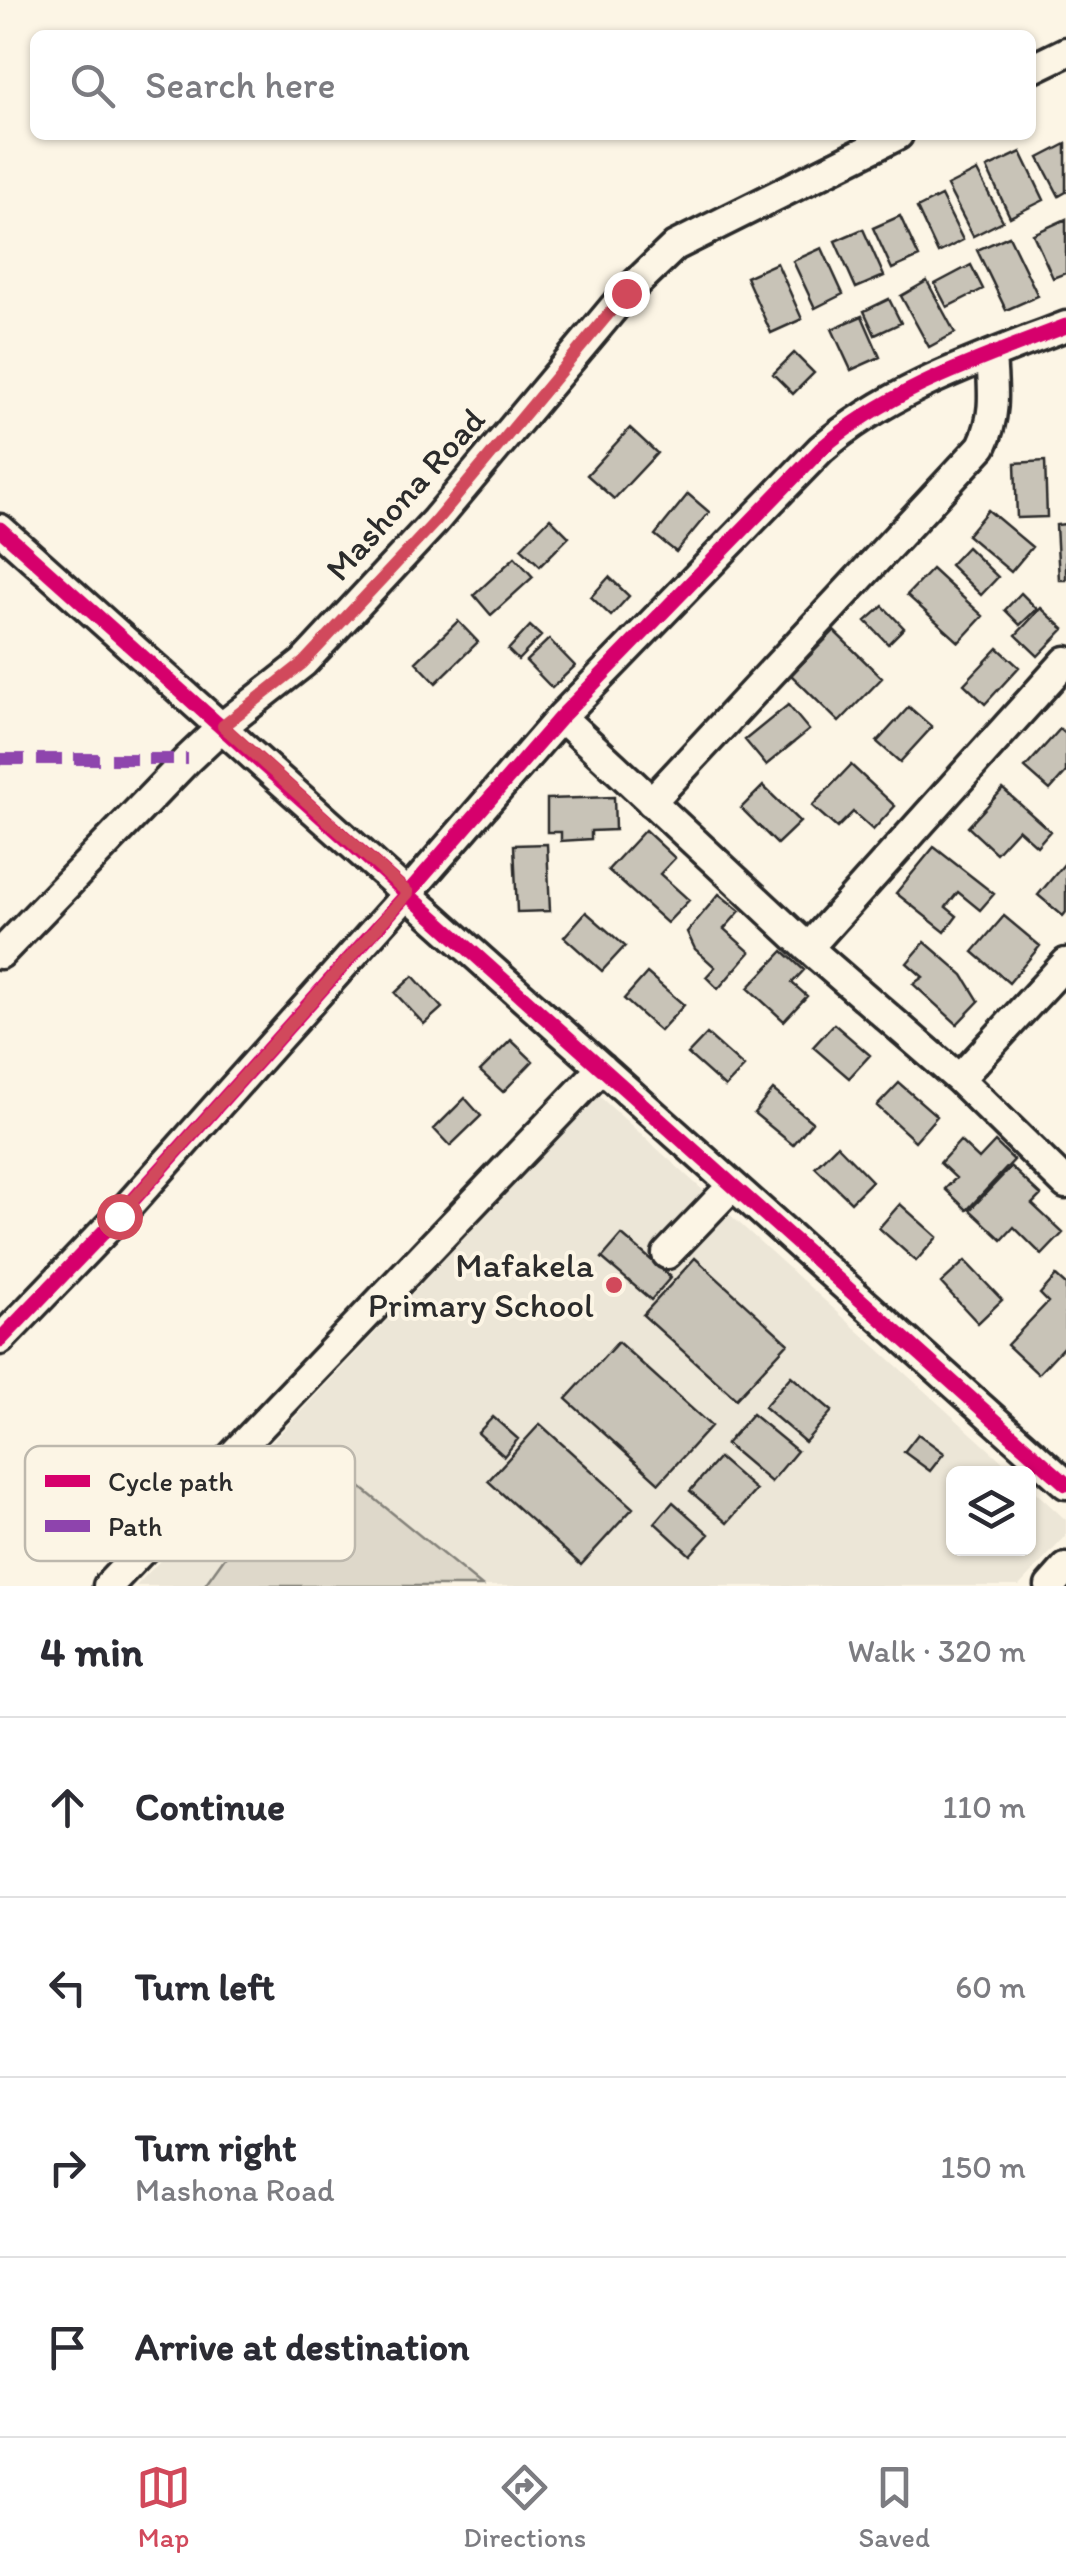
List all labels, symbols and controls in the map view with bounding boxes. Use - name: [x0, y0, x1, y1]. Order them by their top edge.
- search box: [30, 30, 1036, 140]
- icon: search: [65, 58, 120, 113]
- text: Search here: [145, 62, 336, 108]
- route end: [604, 271, 650, 317]
- street label: Mashona Road: [316, 399, 494, 589]
- route start: [97, 1194, 143, 1240]
- place label: Mafakela Primary School: [368, 1244, 594, 1326]
- marker: Mafakela Primary School: [603, 1274, 625, 1296]
- legend: [25, 1446, 355, 1561]
- text: Cycle path: [108, 1464, 233, 1498]
- map controls: [946, 1466, 1036, 1556]
- button: layers: [946, 1466, 1036, 1556]
- text: Path: [108, 1509, 162, 1543]
- text: 4 min: [40, 1626, 143, 1677]
- text: Walk · 320 m: [848, 1632, 1026, 1670]
- icon: ahead: [40, 1780, 95, 1835]
- text: Continue: [135, 1784, 285, 1830]
- text: 110 m: [942, 1788, 1026, 1826]
- icon: left: [40, 1960, 95, 2015]
- text: Turn left: [135, 1964, 275, 2010]
- text: 60 m: [955, 1968, 1026, 2006]
- text: Turn right: [135, 2125, 297, 2171]
- icon: right: [40, 2140, 95, 2195]
- text: 150 m: [941, 2148, 1026, 2186]
- text: Mashona Road: [135, 2171, 335, 2209]
- icon: arrive: [40, 2320, 95, 2375]
- text: Arrive at destination: [135, 2324, 470, 2370]
- tab: Map: [136, 2460, 191, 2554]
- tab: Directions: [463, 2460, 586, 2554]
- tab: Saved: [858, 2460, 930, 2554]

